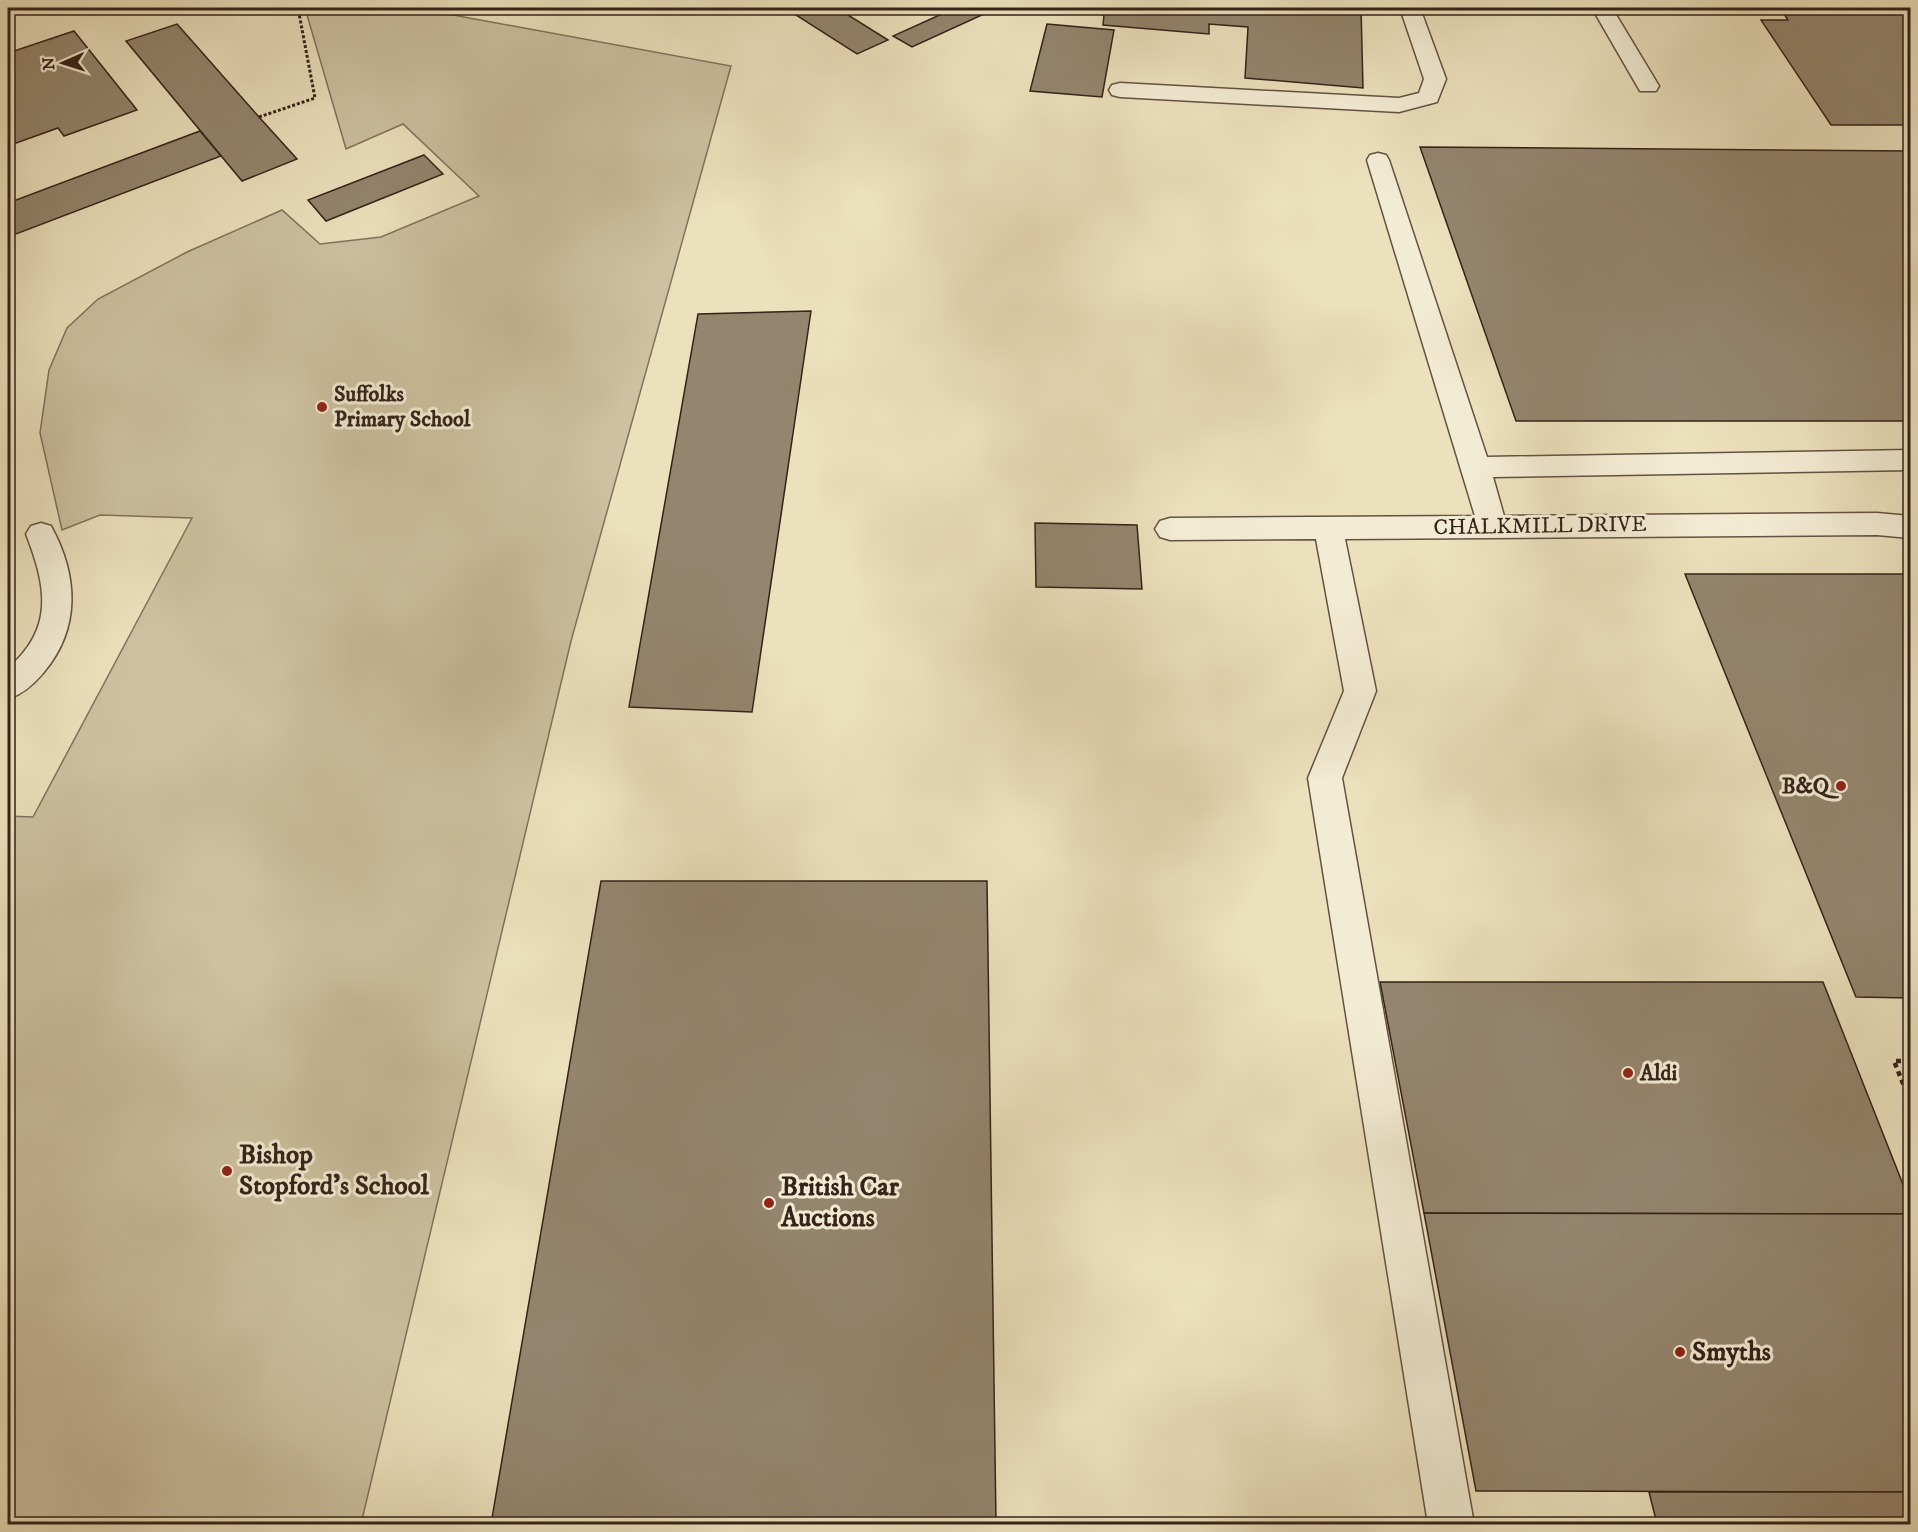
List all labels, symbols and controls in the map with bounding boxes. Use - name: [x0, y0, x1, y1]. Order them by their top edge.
- north arrow: [33, 33, 93, 93]
- text: N: [39, 57, 59, 71]
- place label: Suffolks Primary School: [334, 381, 471, 433]
- marker: Suffolks Primary School: [315, 400, 329, 414]
- street label: CHALKMILL DRIVE: [1433, 511, 1647, 541]
- place label: B&Q: [1782, 773, 1840, 800]
- marker: B&Q: [1834, 779, 1848, 793]
- place label: Aldi: [1639, 1060, 1678, 1087]
- marker: Aldi: [1621, 1066, 1635, 1080]
- place label: Bishop Stopford's School: [239, 1138, 430, 1203]
- marker: Bishop Stopford's School: [220, 1164, 234, 1178]
- place label: British Car Auctions: [780, 1170, 900, 1235]
- marker: British Car Auctions: [762, 1196, 776, 1210]
- place label: Smyths: [1692, 1335, 1771, 1369]
- marker: Smyths: [1673, 1345, 1687, 1359]

